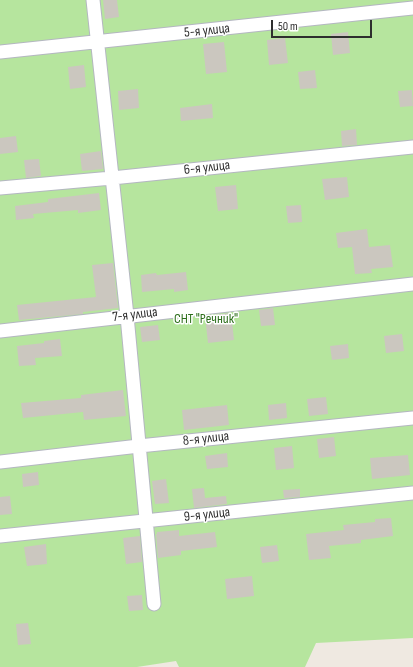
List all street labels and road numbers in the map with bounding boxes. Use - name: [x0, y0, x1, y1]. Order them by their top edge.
- street label: 5-я улица: [183, 20, 231, 42]
- street label: 6-я улица: [183, 157, 231, 179]
- street label: 7-я улица: [112, 304, 158, 326]
- street label: 8-я улица: [182, 428, 230, 450]
- street label: 9-я улица: [183, 504, 231, 526]

